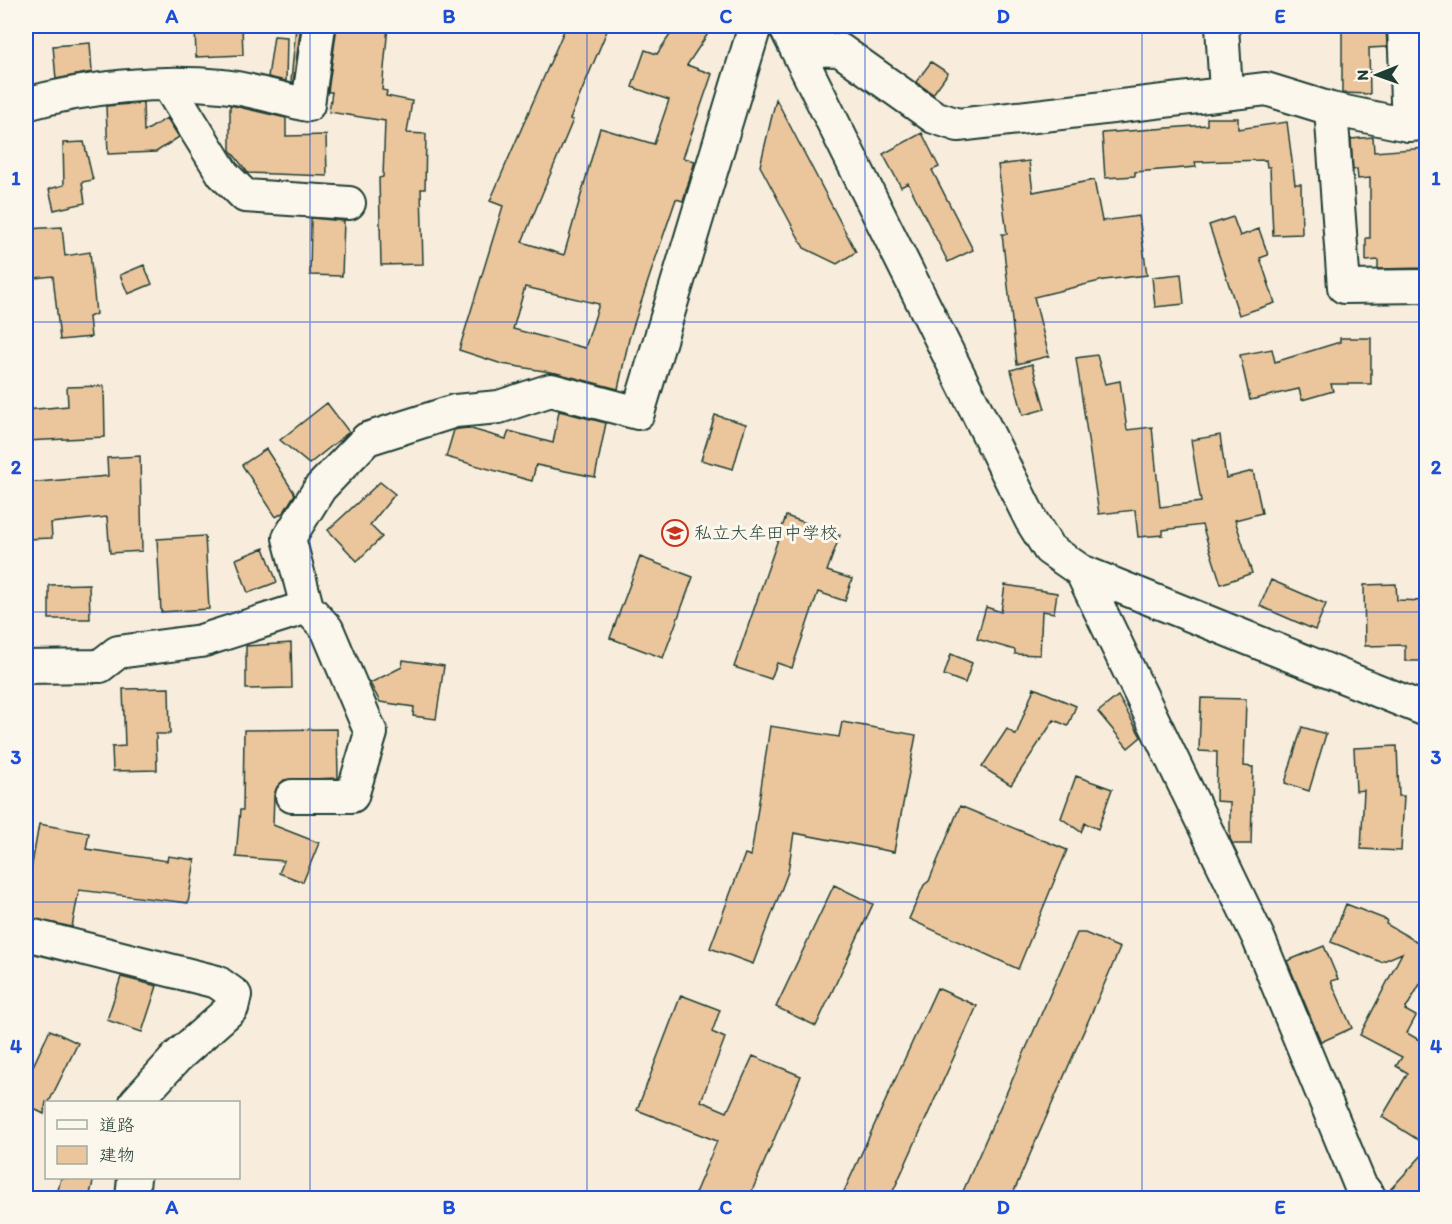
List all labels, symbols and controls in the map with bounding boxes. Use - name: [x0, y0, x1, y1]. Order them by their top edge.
- text: A: [165, 4, 179, 28]
- text: B: [443, 4, 456, 28]
- text: C: [720, 4, 733, 28]
- text: D: [996, 4, 1010, 28]
- text: E: [1274, 4, 1286, 28]
- north arrow: [1347, 45, 1407, 105]
- text: N: [1353, 70, 1372, 81]
- text: 1: [11, 166, 21, 190]
- text: 1: [1431, 166, 1441, 190]
- text: 2: [11, 455, 22, 479]
- text: 2: [1431, 455, 1442, 479]
- school or university icon: 私立大牟田中学校: [660, 518, 690, 548]
- place label: 私立大牟田中学校: [694, 522, 838, 544]
- text: 3: [11, 745, 22, 769]
- text: 3: [1431, 745, 1442, 769]
- text: 4: [10, 1034, 22, 1058]
- text: 4: [1430, 1034, 1442, 1058]
- legend: [45, 1101, 240, 1179]
- text: 道路: [99, 1114, 135, 1136]
- text: 建物: [99, 1144, 135, 1166]
- text: A: [165, 1195, 179, 1219]
- text: B: [443, 1195, 456, 1219]
- text: C: [720, 1195, 733, 1219]
- text: D: [996, 1195, 1010, 1219]
- text: E: [1274, 1195, 1286, 1219]

